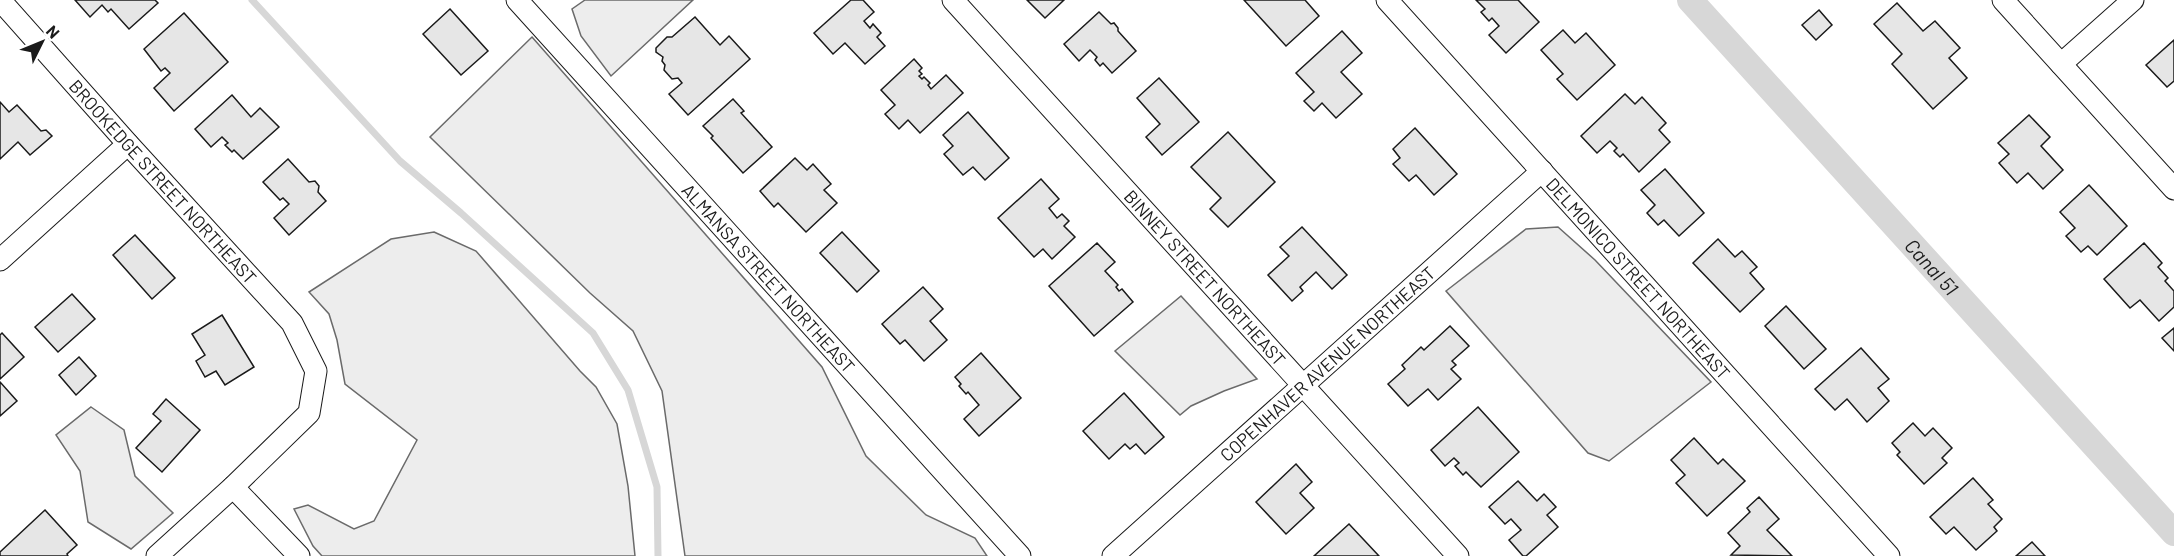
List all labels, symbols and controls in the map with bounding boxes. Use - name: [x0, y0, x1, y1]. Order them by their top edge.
- north arrow: [12, 12, 72, 72]
- text: N: [43, 21, 64, 42]
- street label: BROOKEDGE STREET NORTHEAST: [65, 75, 261, 288]
- street label: DELMONICO STREET NORTHEAST: [1542, 173, 1735, 384]
- street label: ALMANSA STREET NORTHEAST: [677, 179, 860, 377]
- street label: BINNEY STREET NORTHEAST: [1120, 185, 1290, 370]
- water label: Canal 51: [1900, 233, 1964, 300]
- street label: COPENHAVER AVENUE NORTHEAST: [1215, 261, 1439, 466]

